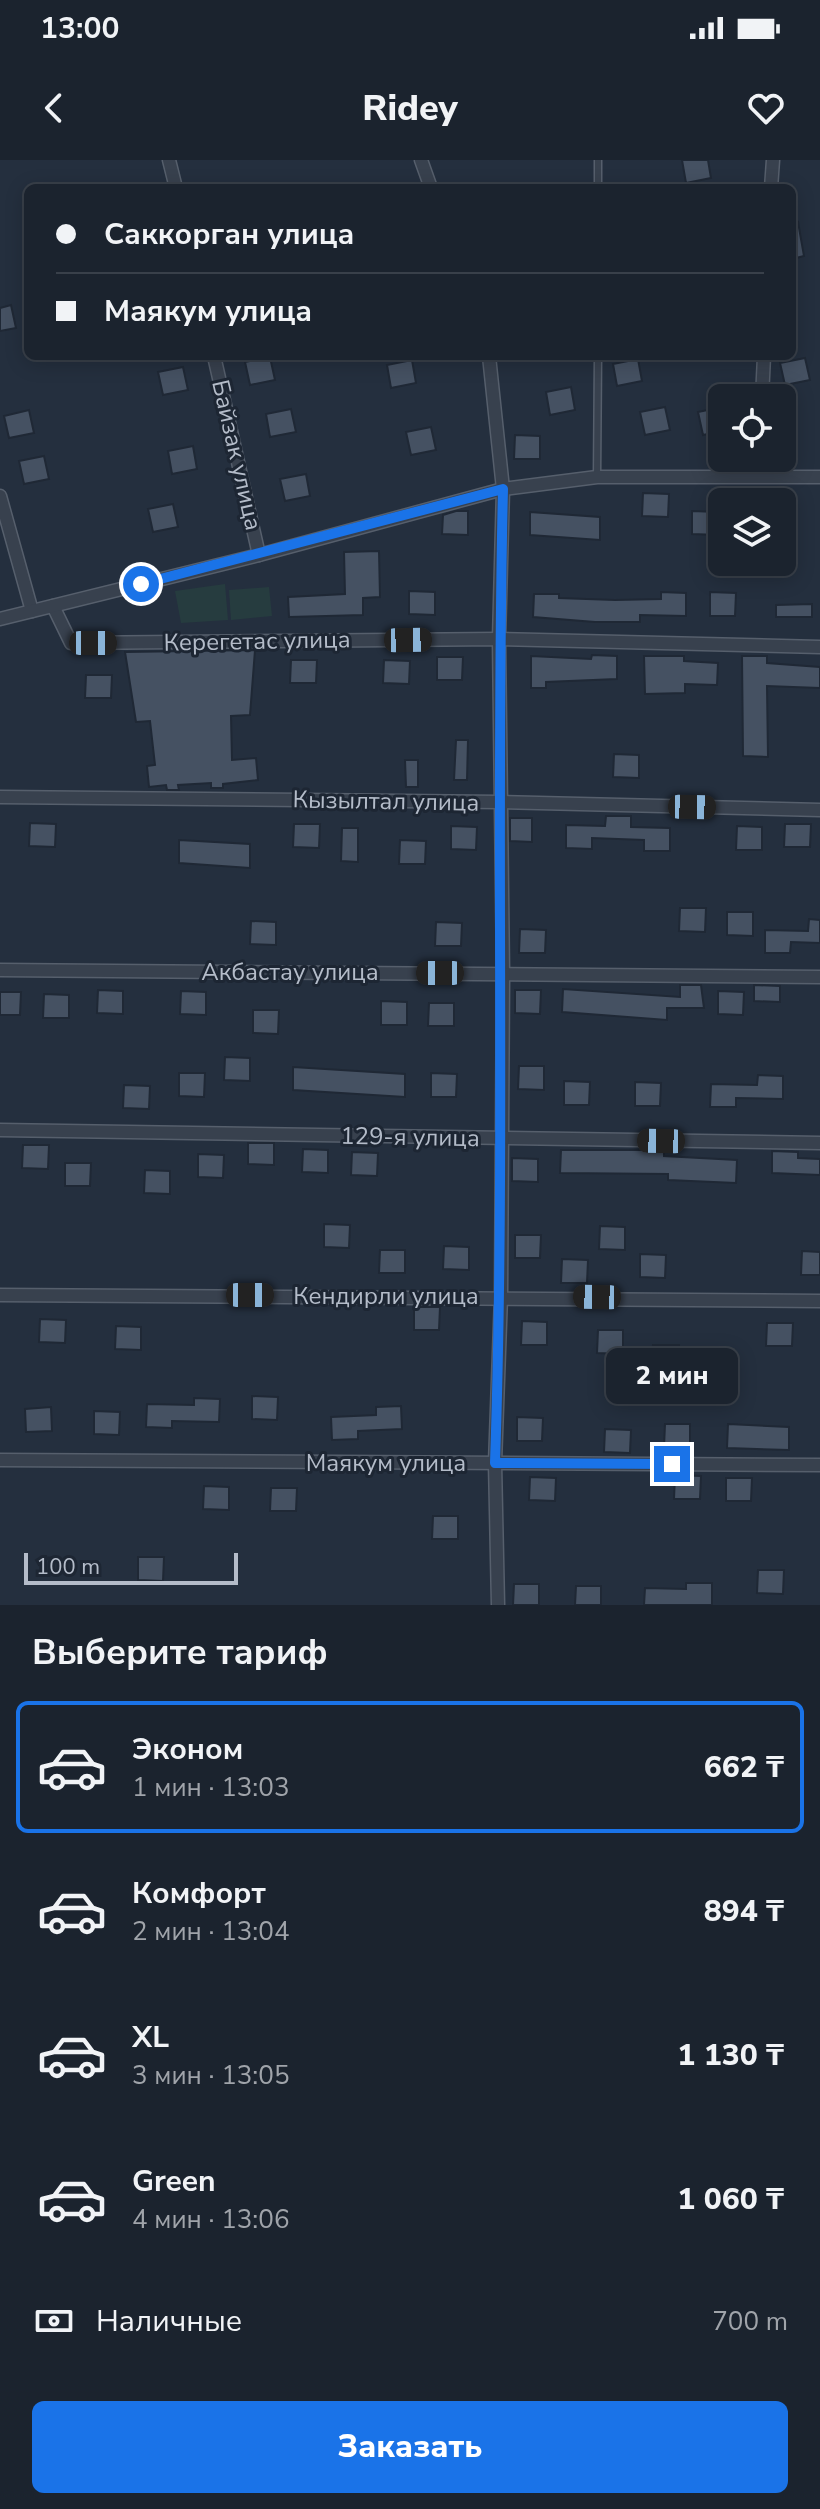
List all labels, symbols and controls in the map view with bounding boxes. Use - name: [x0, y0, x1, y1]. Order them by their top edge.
- text: 13:00: [40, 8, 119, 49]
- text: Ridey: [362, 84, 458, 133]
- icon: back: [32, 86, 76, 130]
- icon: heart: [744, 86, 788, 130]
- text: Саккорган улица: [104, 214, 354, 255]
- text: Маякум улица: [104, 291, 312, 332]
- street label: Байзак улица: [204, 377, 270, 533]
- map controls: [708, 384, 796, 576]
- button: locate: [708, 384, 796, 472]
- button: layers: [708, 488, 796, 576]
- route start: [123, 566, 159, 602]
- street label: Керегетас улица: [163, 623, 351, 659]
- car: [384, 628, 432, 652]
- car: [69, 631, 117, 655]
- street label: Кызылтал улица: [292, 783, 480, 819]
- car: [668, 795, 716, 819]
- street label: Акбастау улица: [201, 956, 379, 988]
- car: [416, 961, 464, 985]
- street label: 129-я улица: [340, 1120, 480, 1154]
- car: [637, 1129, 685, 1153]
- street label: Кендирли улица: [293, 1280, 479, 1312]
- car: [226, 1283, 274, 1307]
- car: [573, 1285, 621, 1309]
- callout: 2 мин: [606, 1348, 738, 1404]
- text: 2 мин: [635, 1358, 709, 1393]
- route end: [654, 1446, 690, 1482]
- street label: Маякум улица: [306, 1447, 466, 1479]
- scale bar: [24, 1549, 238, 1585]
- text: 100 m: [36, 1552, 100, 1582]
- text: Выберите тариф: [32, 1628, 328, 1677]
- text: Эконом: [132, 1729, 243, 1770]
- icon: car: [36, 1731, 108, 1803]
- text: 662 ₸: [704, 1747, 784, 1788]
- text: 1 мин · 13:03: [132, 1770, 289, 1805]
- text: Комфорт: [132, 1873, 266, 1914]
- icon: car: [36, 1875, 108, 1947]
- text: 894 ₸: [704, 1891, 784, 1932]
- text: 2 мин · 13:04: [132, 1914, 289, 1949]
- text: XL: [132, 2017, 169, 2058]
- icon: car: [36, 2019, 108, 2091]
- text: 1 130 ₸: [677, 2035, 784, 2076]
- text: 3 мин · 13:05: [132, 2058, 289, 2093]
- text: Green: [132, 2161, 216, 2202]
- icon: car: [36, 2163, 108, 2235]
- text: 1 060 ₸: [677, 2179, 784, 2220]
- text: 4 мин · 13:06: [132, 2202, 289, 2237]
- icon: cash: [32, 2299, 76, 2343]
- text: Наличные: [96, 2301, 242, 2342]
- text: 700 m: [712, 2304, 788, 2339]
- button: Заказать: [32, 2401, 788, 2493]

